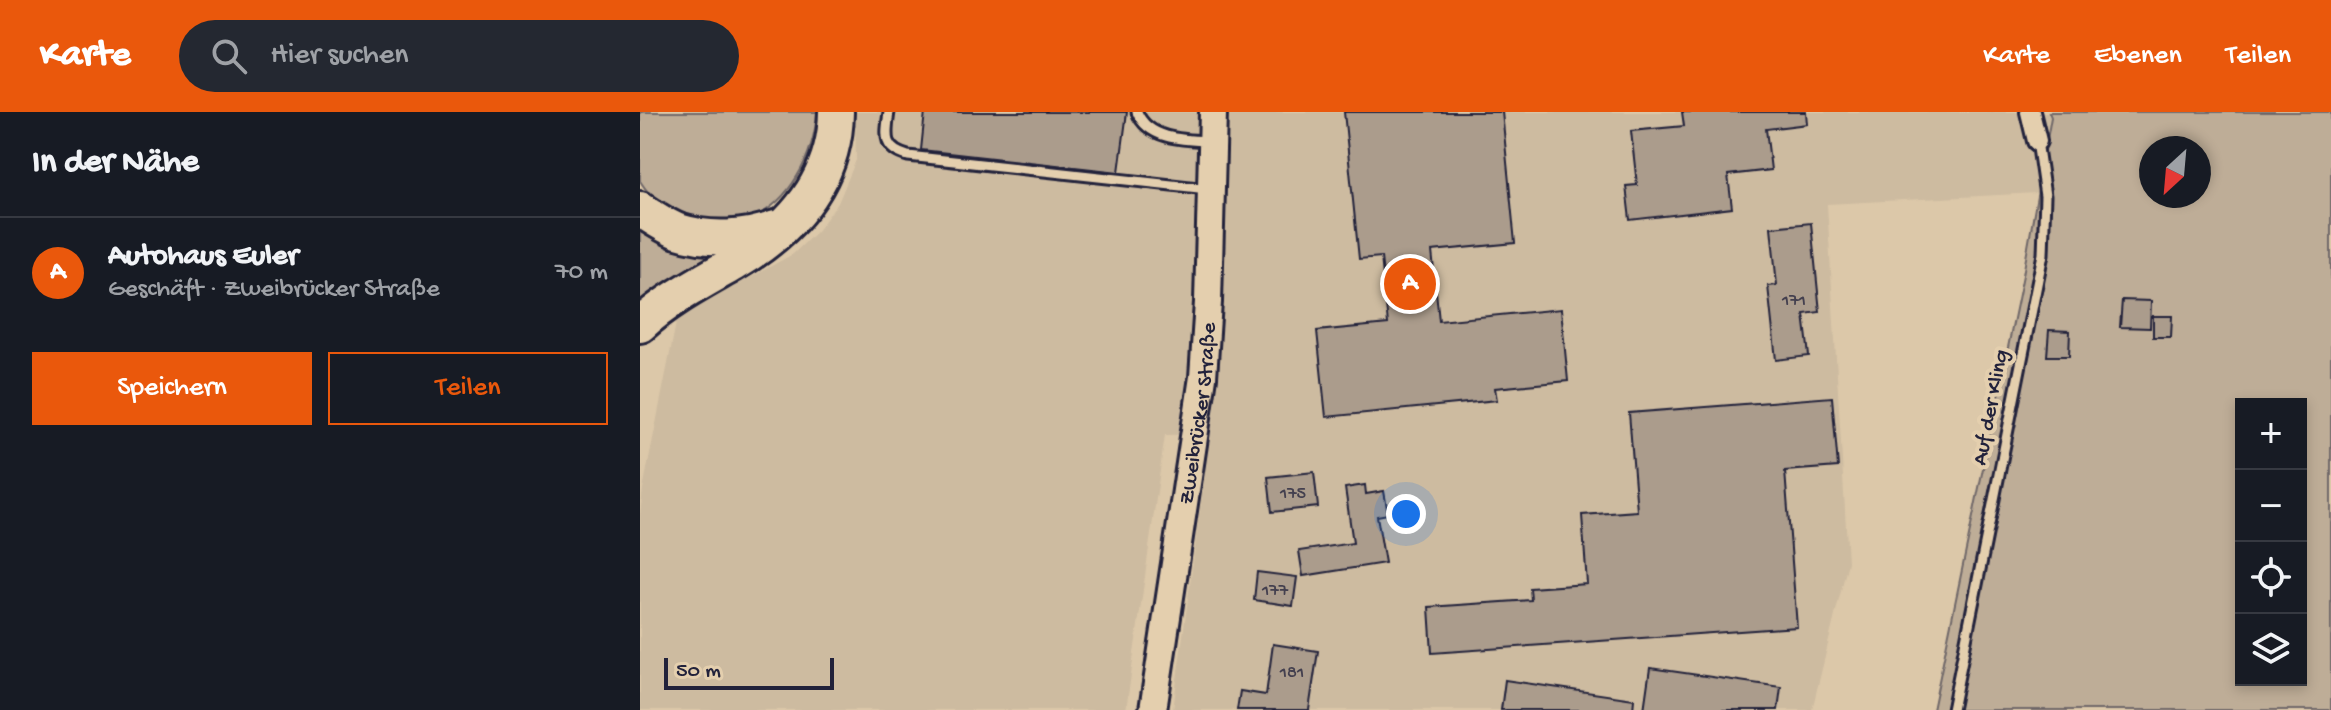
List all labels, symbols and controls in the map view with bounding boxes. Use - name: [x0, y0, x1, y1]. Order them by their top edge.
- search box: [179, 20, 739, 92]
- text: Karte: [40, 34, 131, 78]
- icon: search: [207, 34, 251, 78]
- text: Hier suchen: [271, 39, 409, 74]
- text: Karte: [1983, 40, 2050, 73]
- text: Ebenen: [2094, 40, 2182, 73]
- text: Teilen: [2226, 40, 2291, 73]
- north arrow: [2139, 136, 2211, 208]
- text: In der Nähe: [32, 144, 199, 184]
- text: Autohaus Euler: [108, 240, 298, 275]
- pin: A: [1384, 254, 1436, 314]
- text: A: [50, 258, 66, 289]
- text: 70 m: [555, 258, 608, 289]
- text: Geschäft · Zweibrücker Straße: [108, 275, 440, 306]
- house number: 171: [1781, 291, 1806, 312]
- street label: Zweibrücker Straße: [1175, 321, 1224, 506]
- street label: Auf der Kling: [1968, 348, 2016, 468]
- button: Speichern: [32, 352, 312, 425]
- button: Teilen: [328, 352, 608, 425]
- map controls: [2235, 398, 2307, 686]
- button: +: [2235, 398, 2307, 470]
- button: −: [2235, 470, 2307, 542]
- house number: 175: [1279, 484, 1306, 505]
- your location: [1386, 494, 1426, 534]
- button: locate: [2235, 542, 2307, 614]
- house number: 177: [1261, 581, 1289, 602]
- button: layers: [2235, 614, 2307, 686]
- scale bar: [664, 654, 834, 690]
- text: 50 m: [676, 659, 721, 685]
- house number: 181: [1279, 663, 1304, 684]

